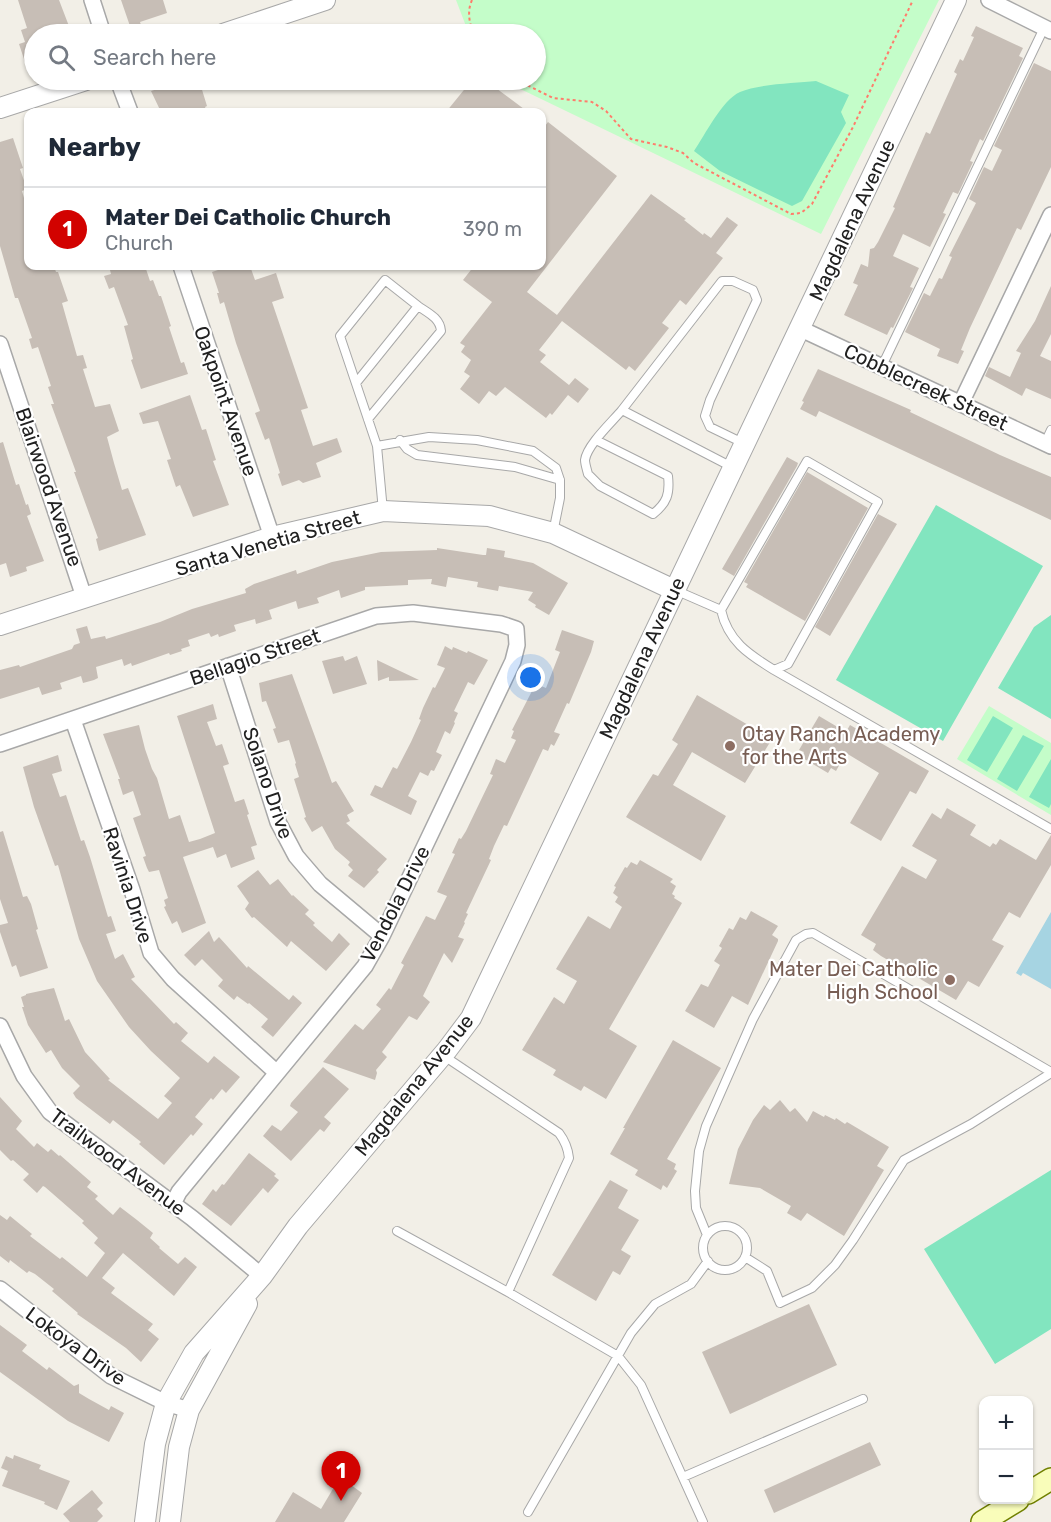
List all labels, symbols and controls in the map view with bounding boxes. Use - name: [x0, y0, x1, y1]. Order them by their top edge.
- search box: [24, 24, 546, 90]
- icon: search: [45, 41, 78, 74]
- text: Search here: [93, 44, 216, 71]
- text: Nearby: [48, 132, 141, 163]
- street label: Magdalena Avenue: [804, 135, 900, 305]
- text: Mater Dei Catholic Church: [105, 204, 391, 231]
- text: 1: [63, 217, 72, 241]
- text: 390 m: [463, 217, 522, 241]
- text: Church: [105, 231, 173, 255]
- street label: Oakpoint Avenue: [189, 323, 263, 479]
- street label: Cobblecreek Street: [840, 338, 1012, 436]
- street label: Blairwood Avenue: [11, 404, 87, 570]
- street label: Santa Venetia Street: [173, 505, 364, 581]
- street label: Magdalena Avenue: [594, 573, 690, 743]
- street label: Bellagio Street: [187, 623, 324, 691]
- your location: [516, 663, 545, 692]
- place label: Otay Ranch Academy for the Arts: [742, 722, 940, 769]
- street label: Solano Drive: [238, 724, 298, 842]
- marker: Otay Ranch Academy for the Arts: [723, 739, 737, 753]
- street label: Ravinia Drive: [98, 824, 158, 946]
- street label: Vendola Drive: [355, 842, 435, 966]
- place label: Mater Dei Catholic High School: [769, 957, 938, 1004]
- marker: Mater Dei Catholic High School: [943, 973, 957, 987]
- street label: Magdalena Avenue: [349, 1009, 479, 1161]
- street label: Trailwood Avenue: [46, 1103, 190, 1221]
- street label: Lokoya Drive: [21, 1302, 131, 1390]
- map controls: [979, 1396, 1033, 1504]
- button: +: [979, 1396, 1033, 1450]
- button: −: [979, 1450, 1033, 1504]
- pin: 1: [322, 1452, 360, 1501]

